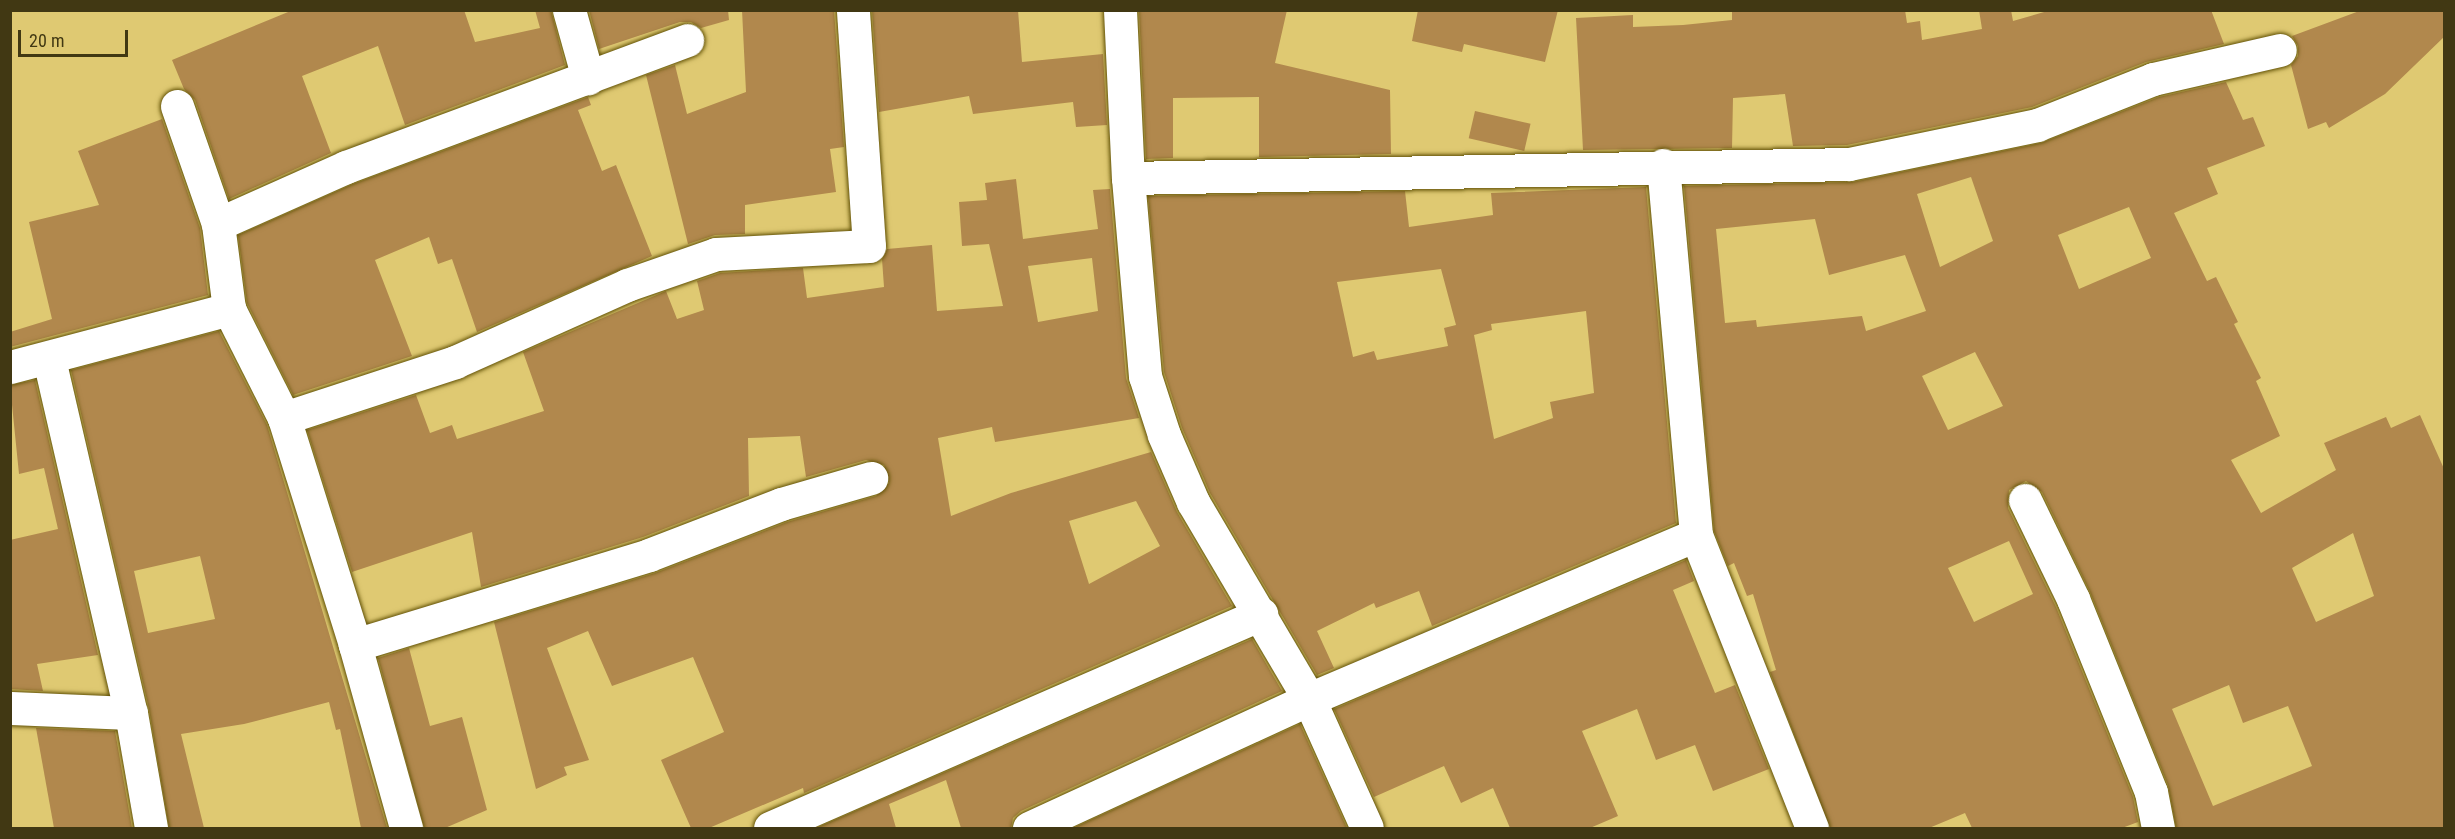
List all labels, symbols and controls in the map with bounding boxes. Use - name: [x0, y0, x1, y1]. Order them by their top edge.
- scale bar: [21, 18, 130, 56]
- text: 20 m: [29, 30, 64, 51]

